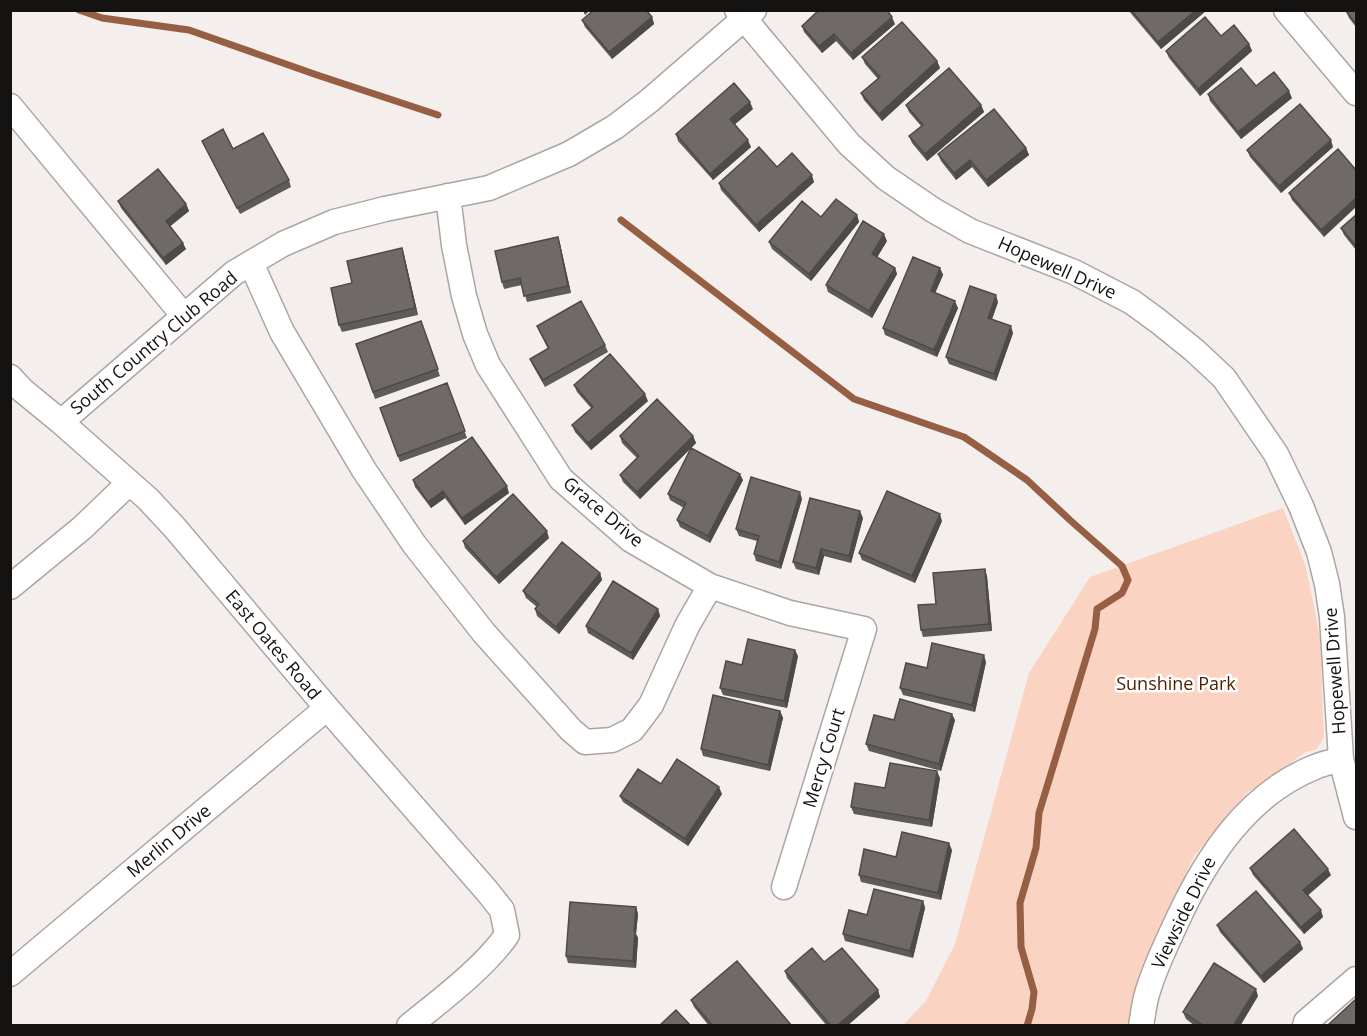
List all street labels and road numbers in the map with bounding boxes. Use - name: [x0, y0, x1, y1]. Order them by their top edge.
- street label: Hopewell Drive: [994, 230, 1120, 304]
- street label: South Country Club Road: [65, 265, 242, 419]
- street label: Grace Drive: [558, 471, 649, 552]
- street label: East Oates Road: [221, 584, 327, 704]
- street label: Hopewell Drive: [1318, 607, 1350, 735]
- street label: Mercy Court: [797, 705, 850, 810]
- street label: Merlin Drive: [121, 798, 215, 882]
- street label: Viewside Drive: [1146, 852, 1221, 973]

